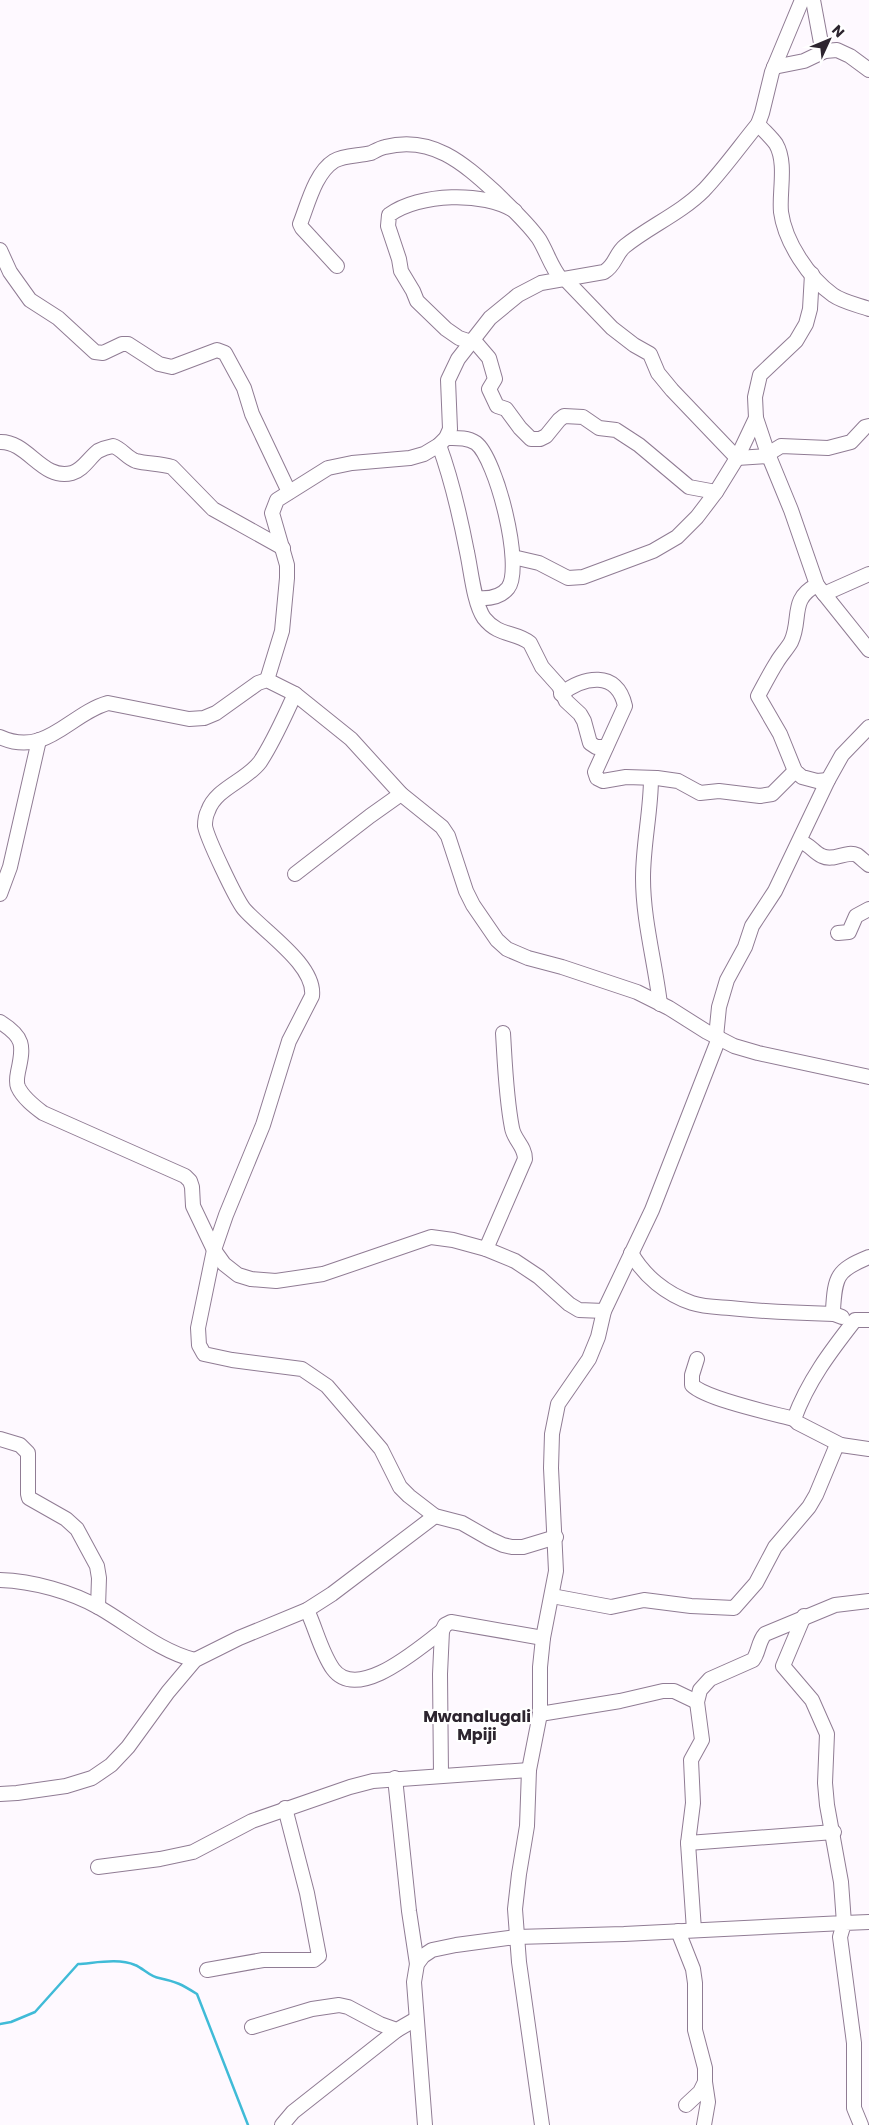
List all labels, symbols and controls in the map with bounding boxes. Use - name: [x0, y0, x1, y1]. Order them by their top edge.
- north arrow: [804, 15, 854, 65]
- text: N: [828, 20, 849, 42]
- district label: Mwanalugali Mpiji: [423, 1705, 531, 1746]

